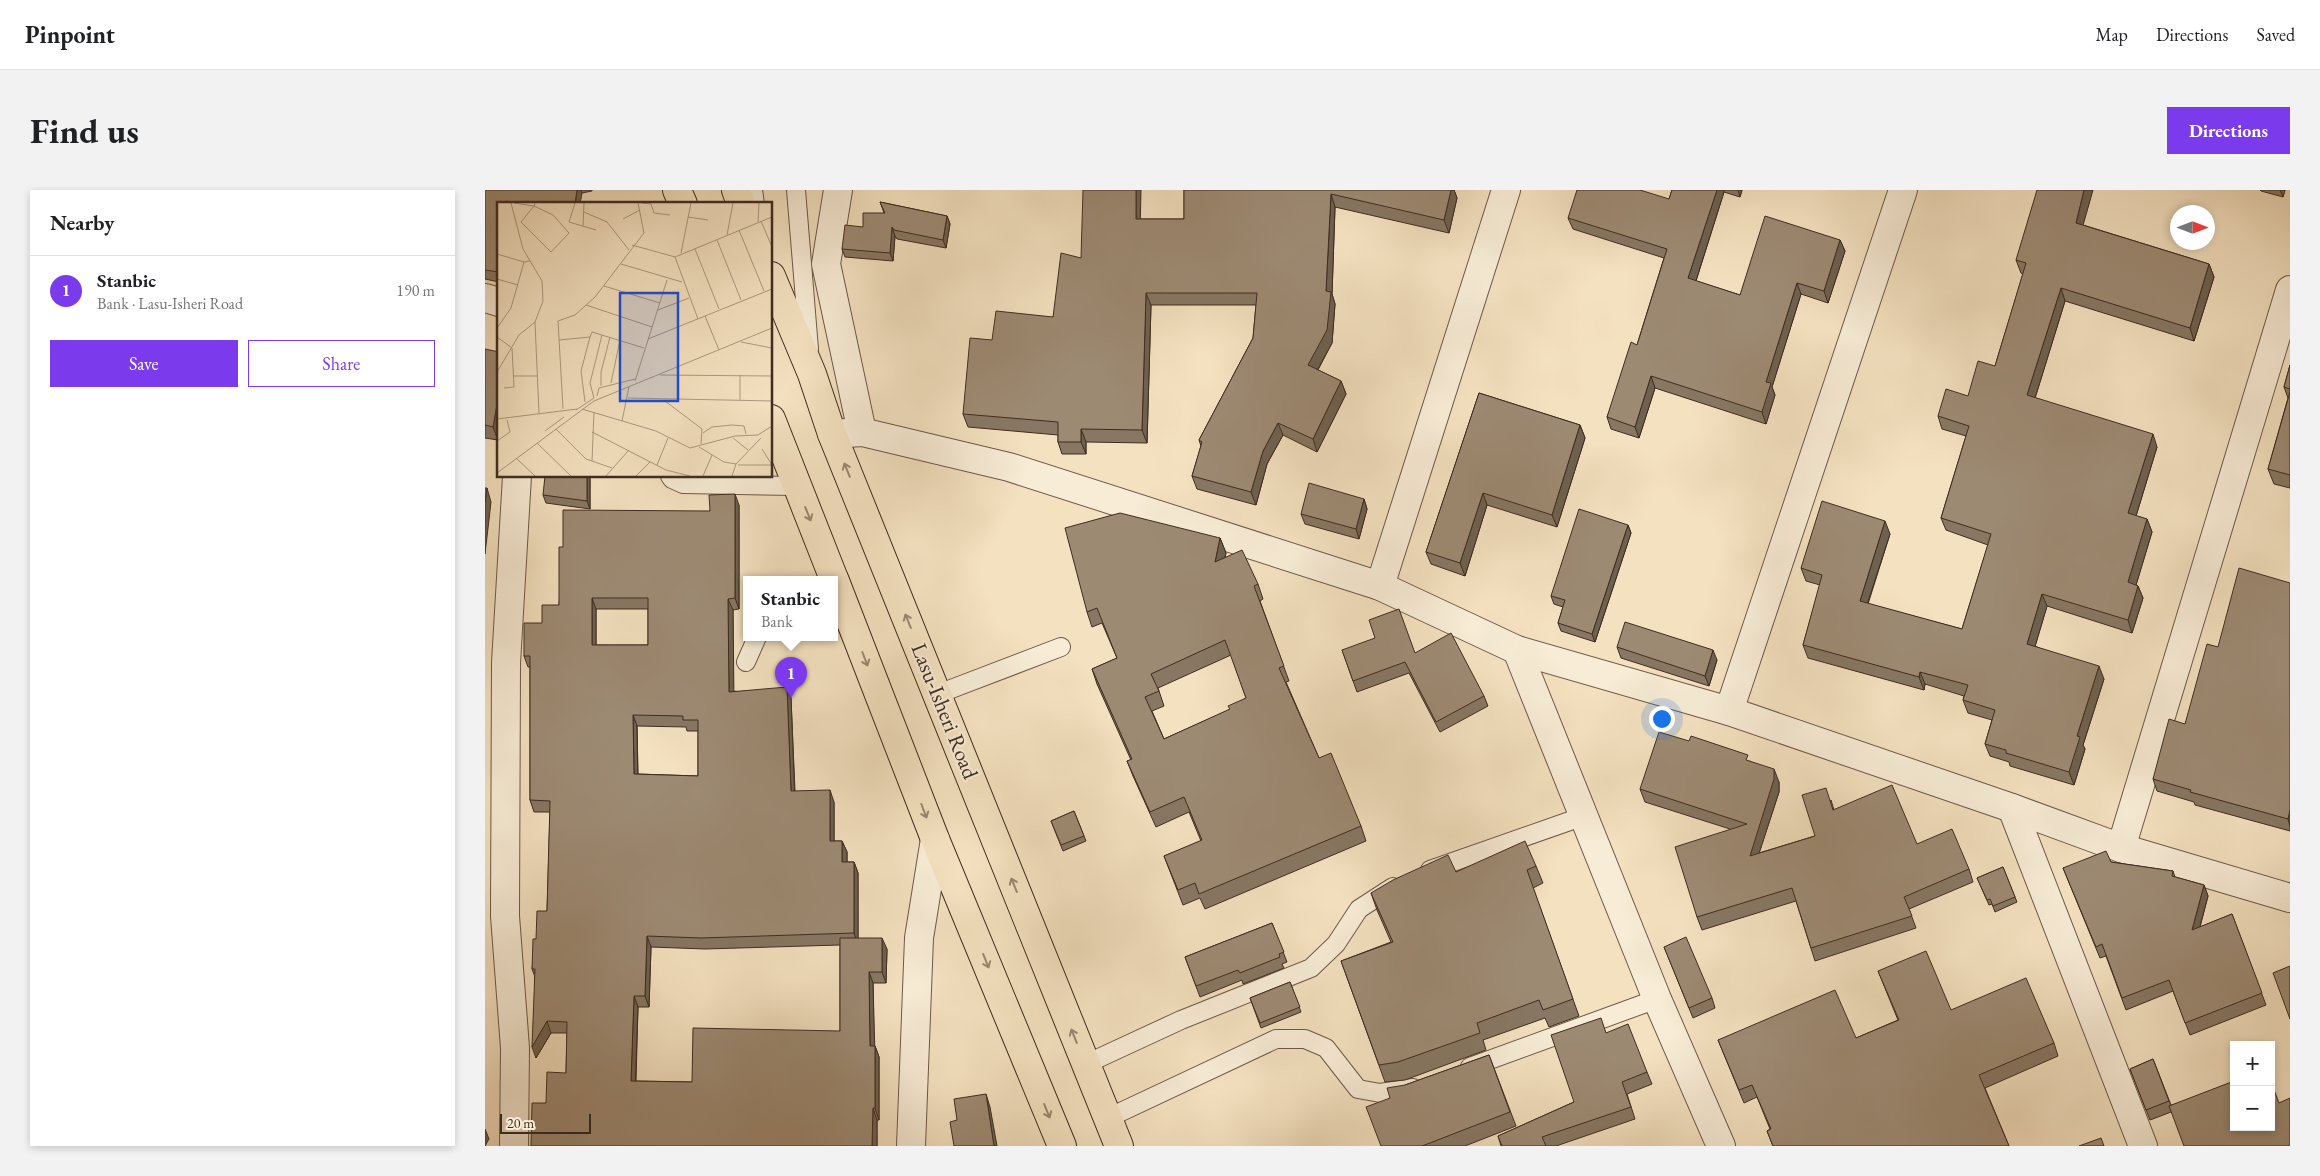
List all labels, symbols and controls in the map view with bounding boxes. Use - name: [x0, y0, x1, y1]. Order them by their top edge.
- text: Pinpoint: [25, 19, 115, 50]
- text: Map: [2096, 23, 2128, 46]
- text: Directions: [2156, 23, 2228, 46]
- text: Saved: [2256, 23, 2295, 46]
- button: Directions: [2167, 107, 2290, 154]
- text: Find us: [30, 108, 139, 153]
- inset map: [497, 202, 773, 478]
- north arrow: [2170, 205, 2215, 250]
- text: Nearby: [50, 209, 114, 236]
- text: Stanbic: [97, 268, 156, 293]
- text: 1: [62, 280, 70, 301]
- text: 190 m: [396, 280, 435, 301]
- text: Bank · Lasu-Isheri Road: [97, 293, 243, 314]
- button: Save: [50, 340, 238, 387]
- button: Share: [248, 340, 435, 387]
- one-way arrow: [842, 463, 851, 478]
- one-way arrow: [804, 506, 813, 521]
- popup: [743, 576, 838, 641]
- text: Stanbic: [761, 586, 820, 611]
- text: Bank: [761, 611, 793, 632]
- one-way arrow: [903, 613, 912, 629]
- street label: Lasu-Isheri Road: [905, 639, 986, 784]
- one-way arrow: [861, 651, 870, 666]
- pin: 1: [775, 657, 807, 698]
- your location: [1649, 706, 1675, 732]
- one-way arrow: [920, 802, 929, 818]
- one-way arrow: [1009, 878, 1018, 893]
- one-way arrow: [981, 953, 991, 968]
- one-way arrow: [1069, 1029, 1079, 1044]
- map controls: [2230, 1041, 2275, 1131]
- button: +: [2230, 1041, 2275, 1086]
- button: −: [2230, 1086, 2275, 1131]
- one-way arrow: [1043, 1103, 1053, 1118]
- scale bar: [500, 1111, 591, 1134]
- text: 20 m: [507, 1114, 534, 1132]

